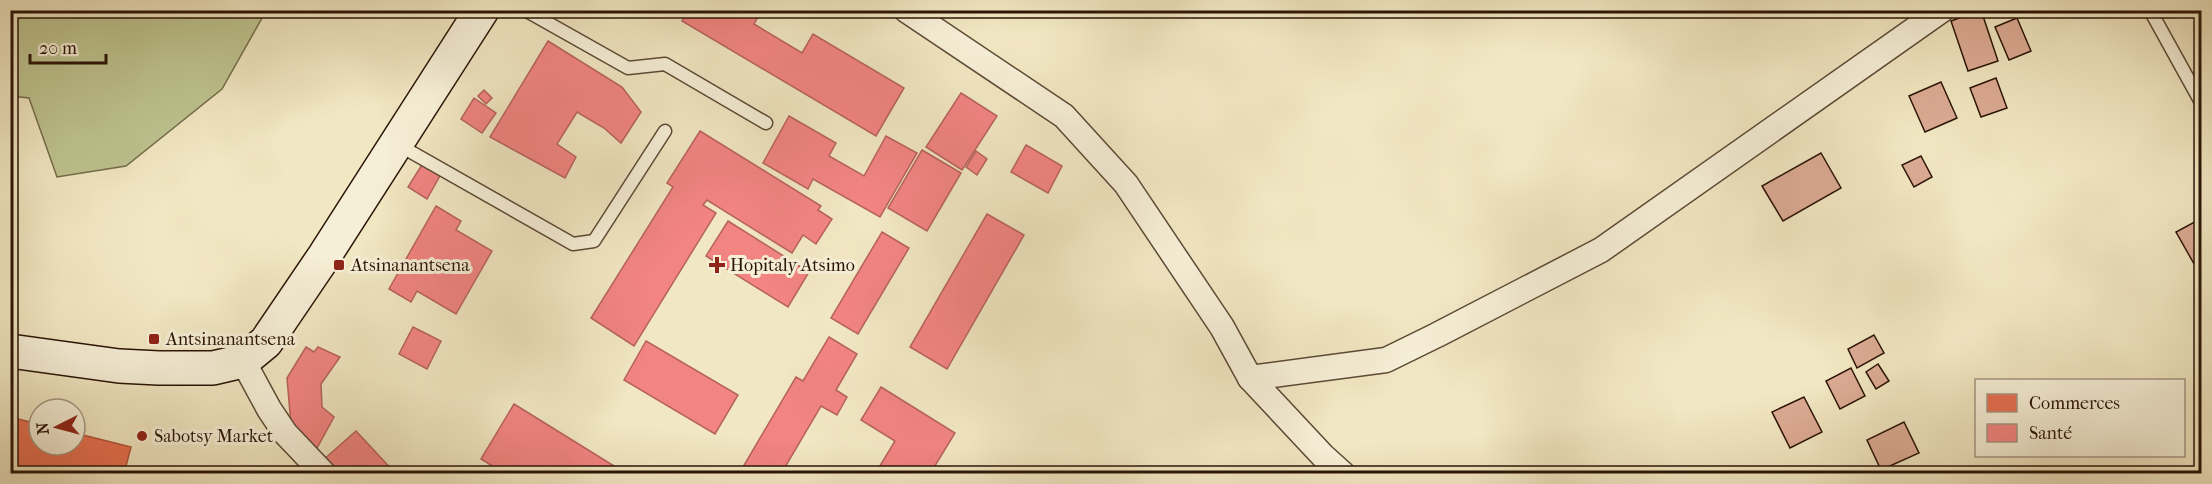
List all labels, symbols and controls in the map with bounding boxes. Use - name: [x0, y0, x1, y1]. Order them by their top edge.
- scale bar: [30, 27, 106, 65]
- text: 20 m: [39, 38, 77, 59]
- place label: Atsinanantsena: [350, 255, 470, 276]
- place label: Hopitaly Atsimo: [730, 255, 855, 276]
- marker: Hopitaly Atsimo: [708, 256, 726, 274]
- marker: Atsinanantsena: [332, 258, 346, 272]
- place label: Antsinanantsena: [165, 329, 296, 350]
- marker: Antsinanantsena: [147, 332, 161, 346]
- legend: [1975, 379, 2185, 457]
- text: Commerces: [2029, 393, 2120, 414]
- north arrow: [27, 397, 87, 457]
- text: N: [32, 421, 53, 436]
- text: Santé: [2029, 423, 2072, 444]
- place label: Sabotsy Market: [154, 426, 274, 447]
- marker: Sabotsy Market: [135, 429, 149, 443]

